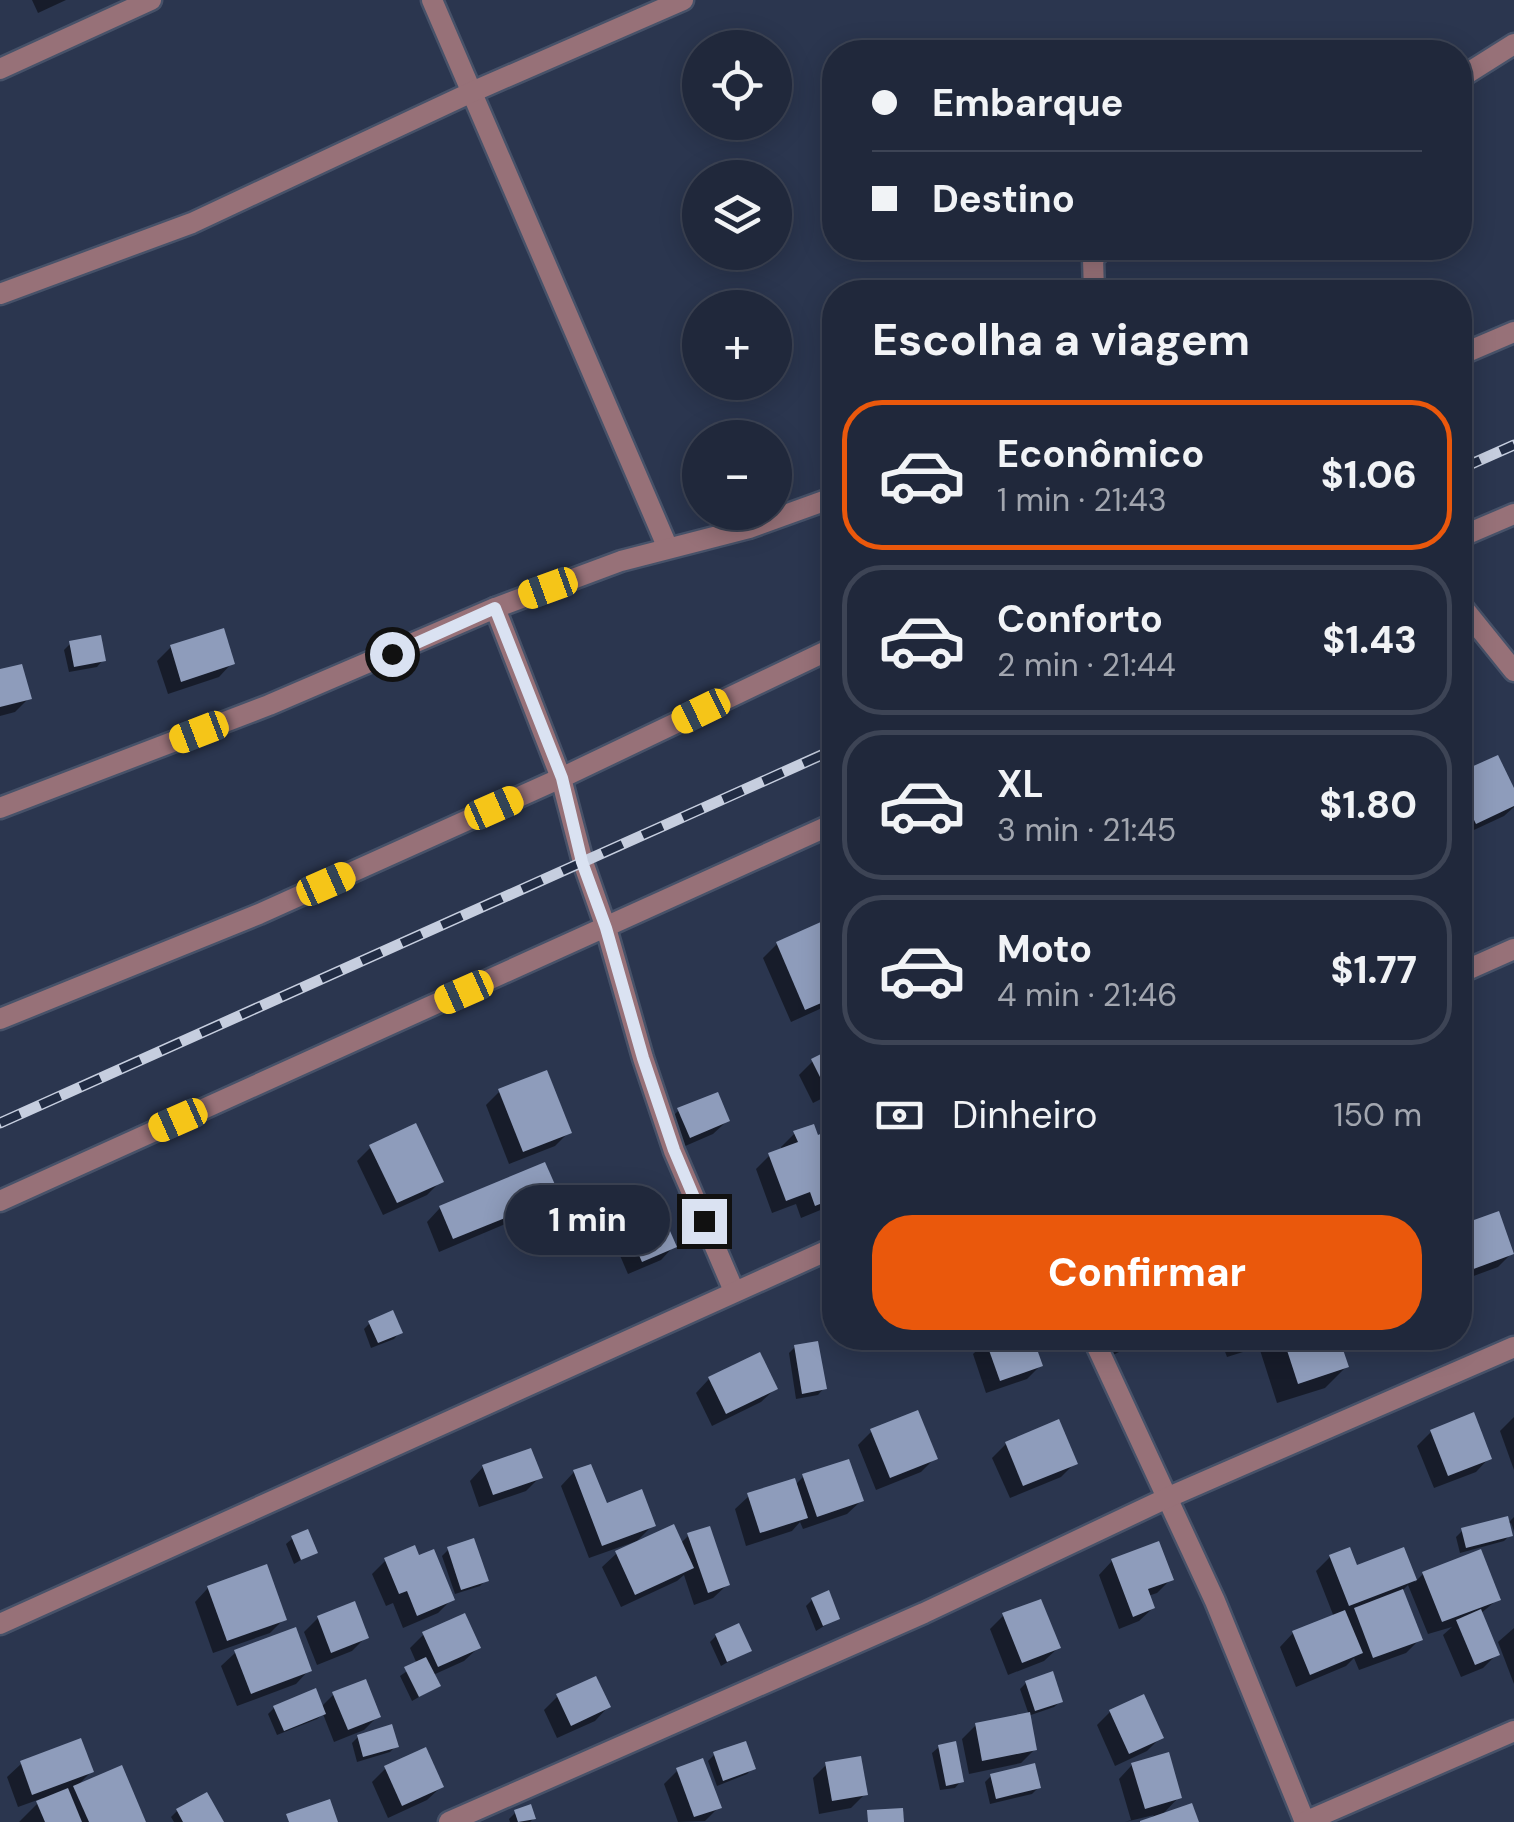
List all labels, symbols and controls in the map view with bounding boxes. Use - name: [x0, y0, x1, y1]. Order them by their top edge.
- map controls: [682, 30, 792, 530]
- button: locate: [682, 30, 792, 140]
- text: Embarque: [932, 78, 1124, 128]
- button: layers: [682, 160, 792, 270]
- text: Destino: [932, 174, 1075, 224]
- button: +: [682, 290, 792, 400]
- text: Escolha a viagem: [872, 310, 1250, 369]
- button: −: [682, 420, 792, 530]
- text: Econômico: [997, 429, 1204, 479]
- icon: car: [877, 430, 967, 520]
- text: $1.06: [1321, 450, 1417, 500]
- text: 1 min · 21:43: [997, 479, 1167, 521]
- car: [515, 564, 581, 612]
- text: Conforto: [997, 594, 1163, 644]
- icon: car: [877, 595, 967, 685]
- text: $1.43: [1322, 615, 1417, 665]
- route start: [370, 632, 415, 677]
- text: 2 min · 21:44: [997, 644, 1176, 686]
- car: [667, 684, 735, 738]
- car: [166, 707, 232, 757]
- text: XL: [997, 759, 1044, 809]
- icon: car: [877, 760, 967, 850]
- text: $1.80: [1319, 780, 1417, 830]
- car: [460, 782, 528, 834]
- text: 3 min · 21:45: [997, 809, 1176, 851]
- car: [292, 858, 360, 910]
- text: Moto: [997, 924, 1092, 974]
- icon: car: [877, 925, 967, 1015]
- text: $1.77: [1330, 945, 1417, 995]
- car: [430, 966, 498, 1018]
- text: 4 min · 21:46: [997, 974, 1177, 1016]
- icon: cash: [872, 1088, 927, 1143]
- text: Dinheiro: [952, 1090, 1098, 1140]
- car: [144, 1094, 212, 1146]
- text: 150 m: [1334, 1094, 1422, 1136]
- callout: 1 min: [504, 1186, 669, 1256]
- text: 1 min: [548, 1199, 627, 1241]
- route end: [682, 1199, 727, 1244]
- button: Confirmar: [872, 1215, 1422, 1330]

